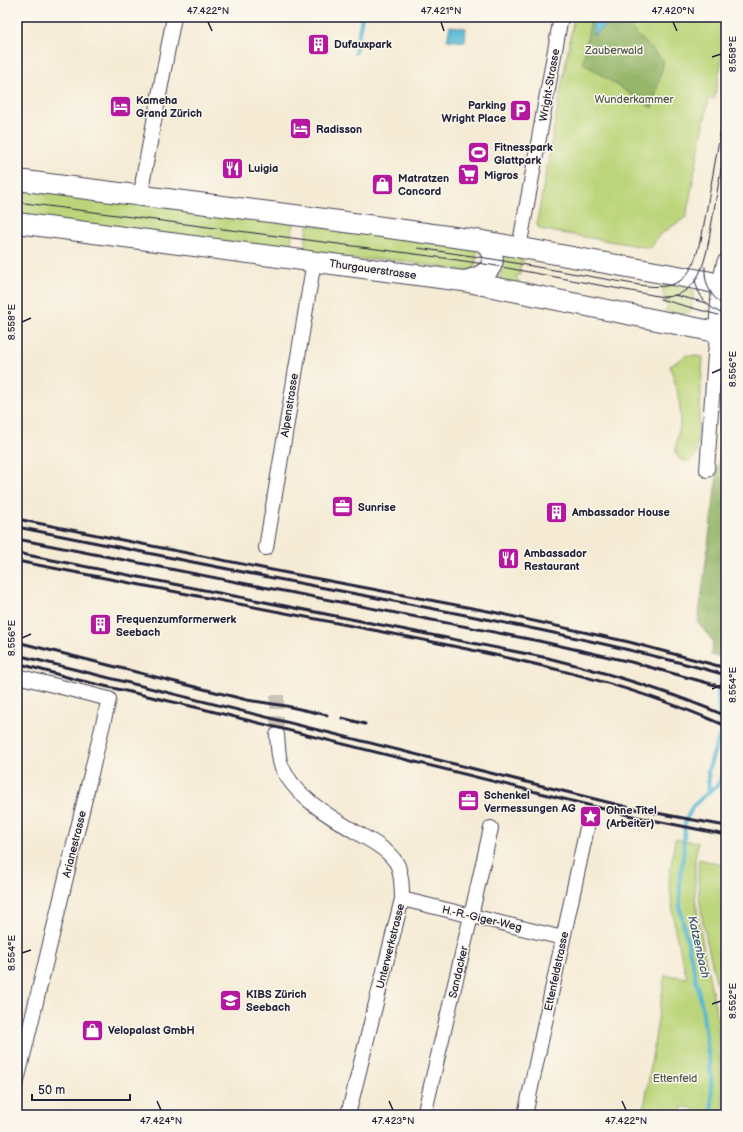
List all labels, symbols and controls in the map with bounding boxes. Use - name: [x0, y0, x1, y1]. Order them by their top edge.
- text: 47.422°N: [187, 5, 229, 17]
- text: 47.421°N: [421, 5, 461, 17]
- text: 47.420°N: [652, 5, 694, 17]
- building icon: Dufauxpark: [305, 31, 331, 57]
- text: 8.558°E: [727, 35, 739, 72]
- place label: Dufauxpark: [334, 38, 392, 51]
- park label: Zauberwald: [584, 44, 643, 57]
- street label: Wright-Strasse: [537, 47, 562, 123]
- hotel icon: Kameha Grand Zürich: [107, 93, 133, 119]
- park label: Wunderkammer: [595, 93, 675, 106]
- place label: Kameha Grand Zürich: [136, 94, 202, 120]
- parking icon: Parking Wright Place: [508, 98, 534, 124]
- place label: Parking Wright Place: [442, 99, 506, 125]
- hotel icon: Radisson: [288, 116, 314, 142]
- place label: Radisson: [316, 123, 362, 136]
- sports icon: Fitnesspark Glattpark: [466, 140, 492, 166]
- place label: Fitnesspark Glattpark: [494, 141, 553, 167]
- restaurant icon: Luigia: [220, 155, 246, 181]
- place label: Luigia: [248, 162, 278, 175]
- supermarket icon: Migros: [455, 162, 481, 188]
- place label: Migros: [484, 169, 519, 182]
- shop icon: Matratzen Concord: [369, 171, 395, 197]
- place label: Matratzen Concord: [398, 172, 449, 198]
- street label: Thurgauerstrasse: [329, 257, 418, 282]
- text: 8.558°E: [6, 303, 18, 340]
- text: 8.556°E: [727, 350, 739, 387]
- street label: Alpenstrasse: [278, 372, 301, 438]
- office icon: Sunrise: [330, 494, 356, 520]
- building icon: Ambassador House: [543, 499, 569, 525]
- place label: Sunrise: [358, 501, 396, 514]
- place label: Ambassador House: [571, 506, 670, 519]
- restaurant icon: Ambassador Restaurant: [495, 546, 521, 572]
- place label: Ambassador Restaurant: [523, 547, 587, 573]
- building icon: Frequenzumformerwerk Seebach: [88, 612, 114, 638]
- place label: Frequenzumformerwerk Seebach: [116, 613, 237, 639]
- text: 8.556°E: [6, 619, 18, 656]
- text: 8.554°E: [727, 667, 739, 703]
- office icon: Schenkel Vermessungen AG: [456, 788, 482, 814]
- place label: Schenkel Vermessungen AG: [484, 789, 576, 815]
- place icon: Ohne Titel (Arbeiter): [578, 803, 604, 829]
- place label: Ohne Titel (Arbeiter): [606, 804, 657, 830]
- street label: Arianestrasse: [60, 809, 89, 879]
- street label: Unterwerkstrasse: [374, 902, 407, 990]
- street label: H.-R.-Giger-Weg: [441, 903, 523, 934]
- water label: Katzenbach: [684, 914, 713, 980]
- street label: Ettenfeldstrasse: [542, 930, 571, 1012]
- text: 8.554°E: [6, 935, 18, 971]
- street label: Sandacker: [446, 944, 471, 999]
- text: 8.552°E: [727, 983, 739, 1019]
- school or university icon: KIBS Zürich Seebach: [218, 987, 244, 1013]
- place label: KIBS Zürich Seebach: [246, 988, 307, 1014]
- shop icon: Velopalast GmbH: [80, 1017, 106, 1043]
- place label: Velopalast GmbH: [108, 1024, 195, 1037]
- park label: Ettenfeld: [653, 1072, 697, 1085]
- scale bar: [32, 1076, 130, 1102]
- text: 50 m: [38, 1083, 65, 1098]
- text: 47.424°N: [140, 1115, 182, 1127]
- text: 47.423°N: [372, 1115, 414, 1127]
- text: 47.422°N: [605, 1115, 647, 1127]

